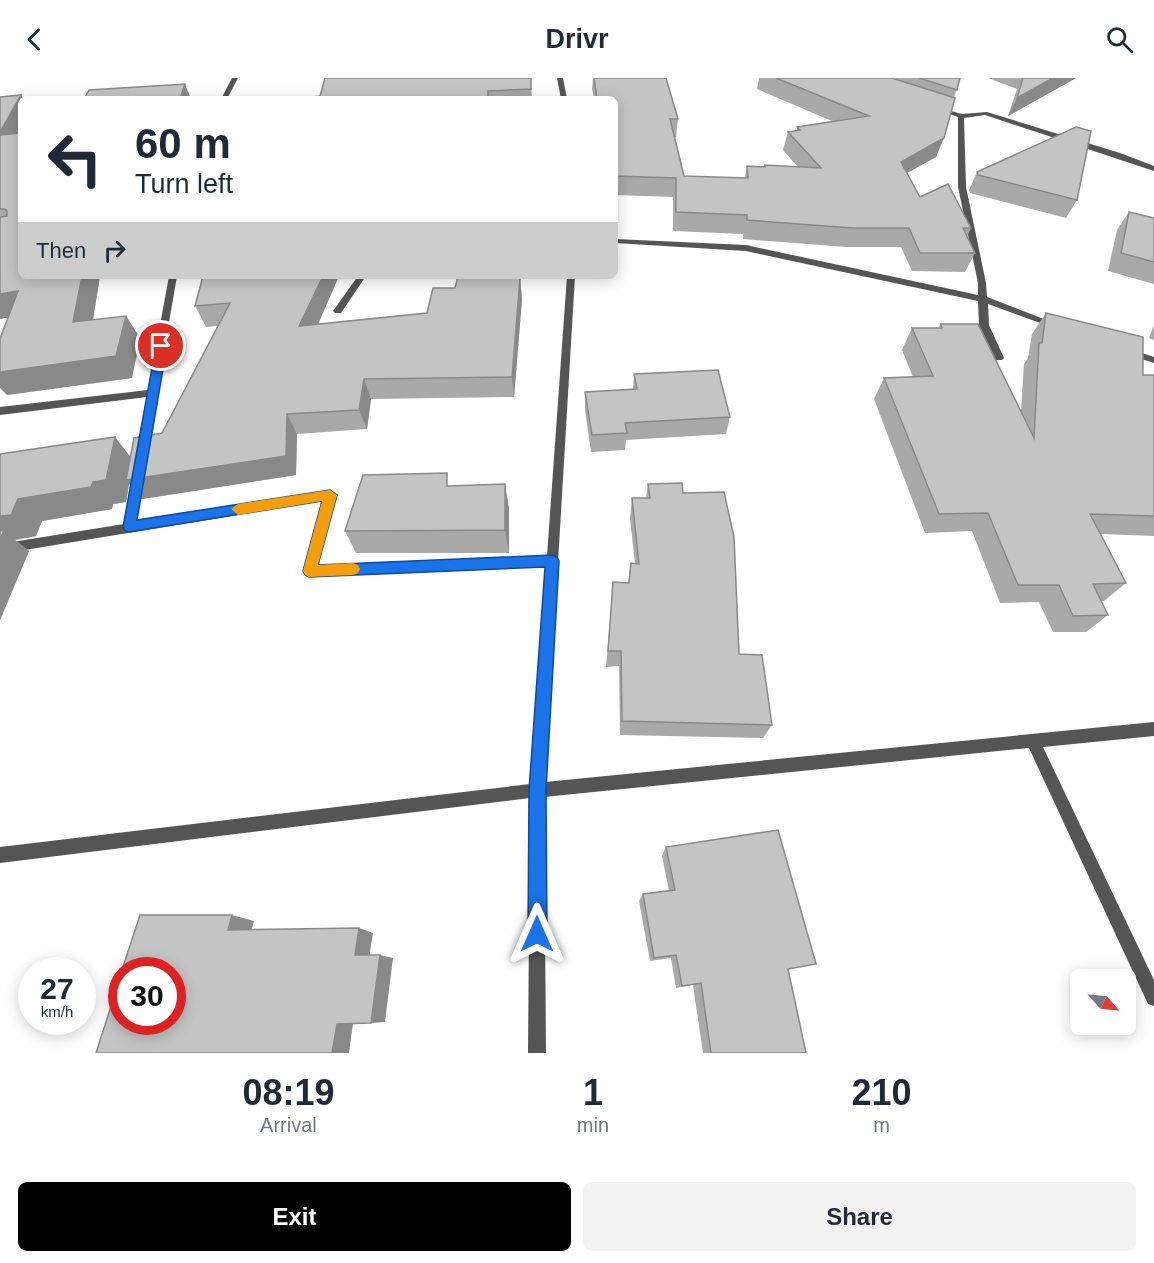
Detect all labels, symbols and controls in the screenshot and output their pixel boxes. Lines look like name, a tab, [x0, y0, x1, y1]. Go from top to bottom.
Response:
icon: back	[18, 23, 51, 56]
icon: search	[1103, 23, 1136, 56]
text: Drivr	[545, 24, 609, 54]
icon: left	[36, 120, 114, 198]
text: 60 m	[135, 120, 231, 167]
text: Turn left	[135, 169, 233, 199]
icon: right	[98, 234, 131, 267]
text: Then	[36, 238, 86, 263]
pin	[135, 320, 186, 371]
icon: arrive	[144, 329, 177, 362]
position arrow	[505, 902, 569, 966]
speed limit sign: 30	[108, 957, 186, 1035]
north arrow	[1070, 969, 1136, 1035]
map controls	[1070, 969, 1136, 1035]
text: 27	[40, 972, 74, 1005]
text: km/h	[41, 1003, 73, 1020]
text: 08:19	[242, 1072, 334, 1113]
text: 1	[583, 1072, 603, 1113]
text: 210	[851, 1072, 912, 1113]
text: Arrival	[260, 1114, 317, 1136]
text: min	[577, 1114, 609, 1136]
text: m	[873, 1114, 890, 1136]
button: Exit	[18, 1182, 571, 1251]
button: Share	[583, 1182, 1136, 1251]

